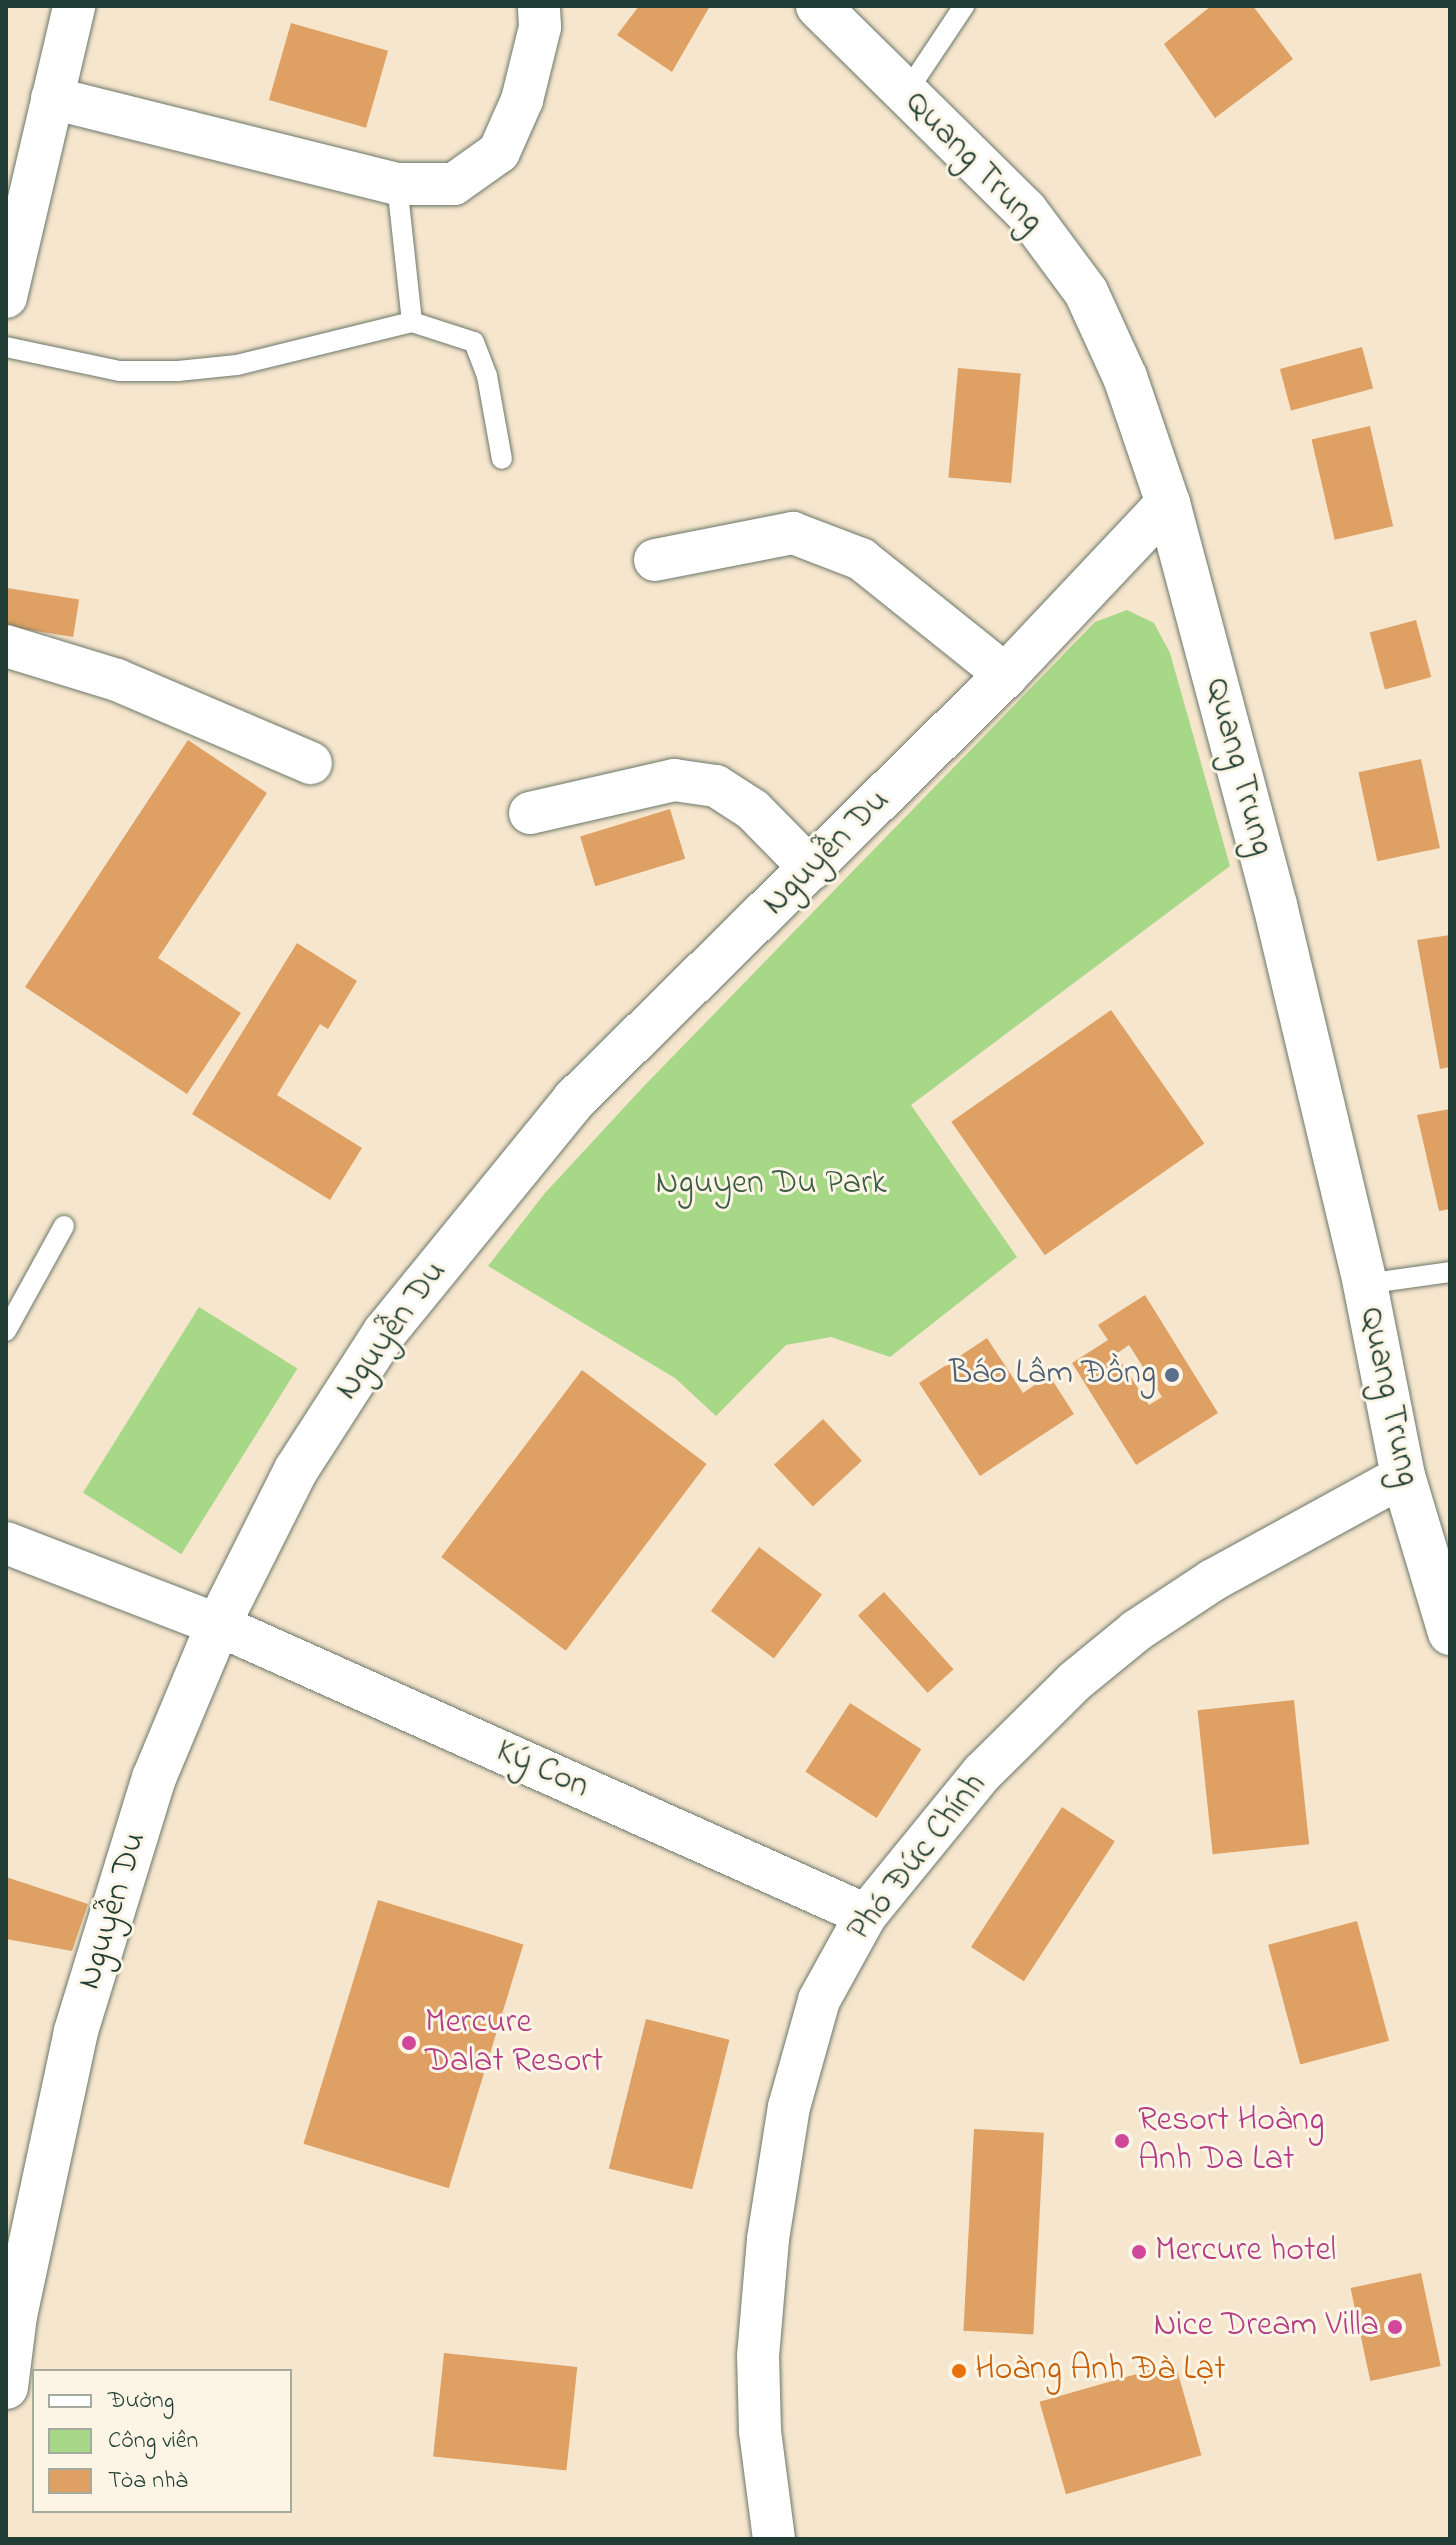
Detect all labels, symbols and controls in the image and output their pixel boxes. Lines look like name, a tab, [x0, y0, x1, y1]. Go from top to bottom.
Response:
street label: Quang Trung	[895, 84, 1051, 242]
street label: Quang Trung	[1195, 674, 1281, 860]
street label: Nguyễn Du	[755, 781, 899, 925]
park label: Nguyen Du Park	[655, 1165, 887, 1205]
street label: Nguyễn Du	[328, 1253, 456, 1409]
street label: Quang Trung	[1349, 1304, 1427, 1490]
place label: Báo Lâm Đồng	[949, 1355, 1156, 1395]
marker: Báo Lâm Đồng	[1163, 1366, 1181, 1384]
street label: Ký Con	[489, 1732, 595, 1808]
street label: Phó Đức Chính	[840, 1766, 996, 1950]
street label: Nguyễn Du	[70, 1827, 156, 1995]
place label: Mercure Dalat Resort	[425, 2003, 603, 2082]
marker: Mercure Dalat Resort	[400, 2034, 418, 2052]
place label: Resort Hoàng Anh Da Lat	[1138, 2101, 1324, 2180]
marker: Resort Hoàng Anh Da Lat	[1113, 2132, 1131, 2150]
place label: Mercure hotel	[1155, 2232, 1336, 2272]
marker: Mercure hotel	[1130, 2243, 1148, 2261]
place label: Nice Dream Villa	[1154, 2307, 1379, 2347]
marker: Nice Dream Villa	[1386, 2318, 1404, 2336]
place label: Hoàng Anh Đà Lạt	[975, 2351, 1226, 2391]
marker: Hoàng Anh Đà Lạt	[950, 2362, 968, 2380]
legend	[32, 2369, 292, 2513]
text: Đường	[108, 2384, 174, 2419]
text: Công viên	[108, 2424, 198, 2459]
text: Tòa nhà	[108, 2464, 188, 2499]

